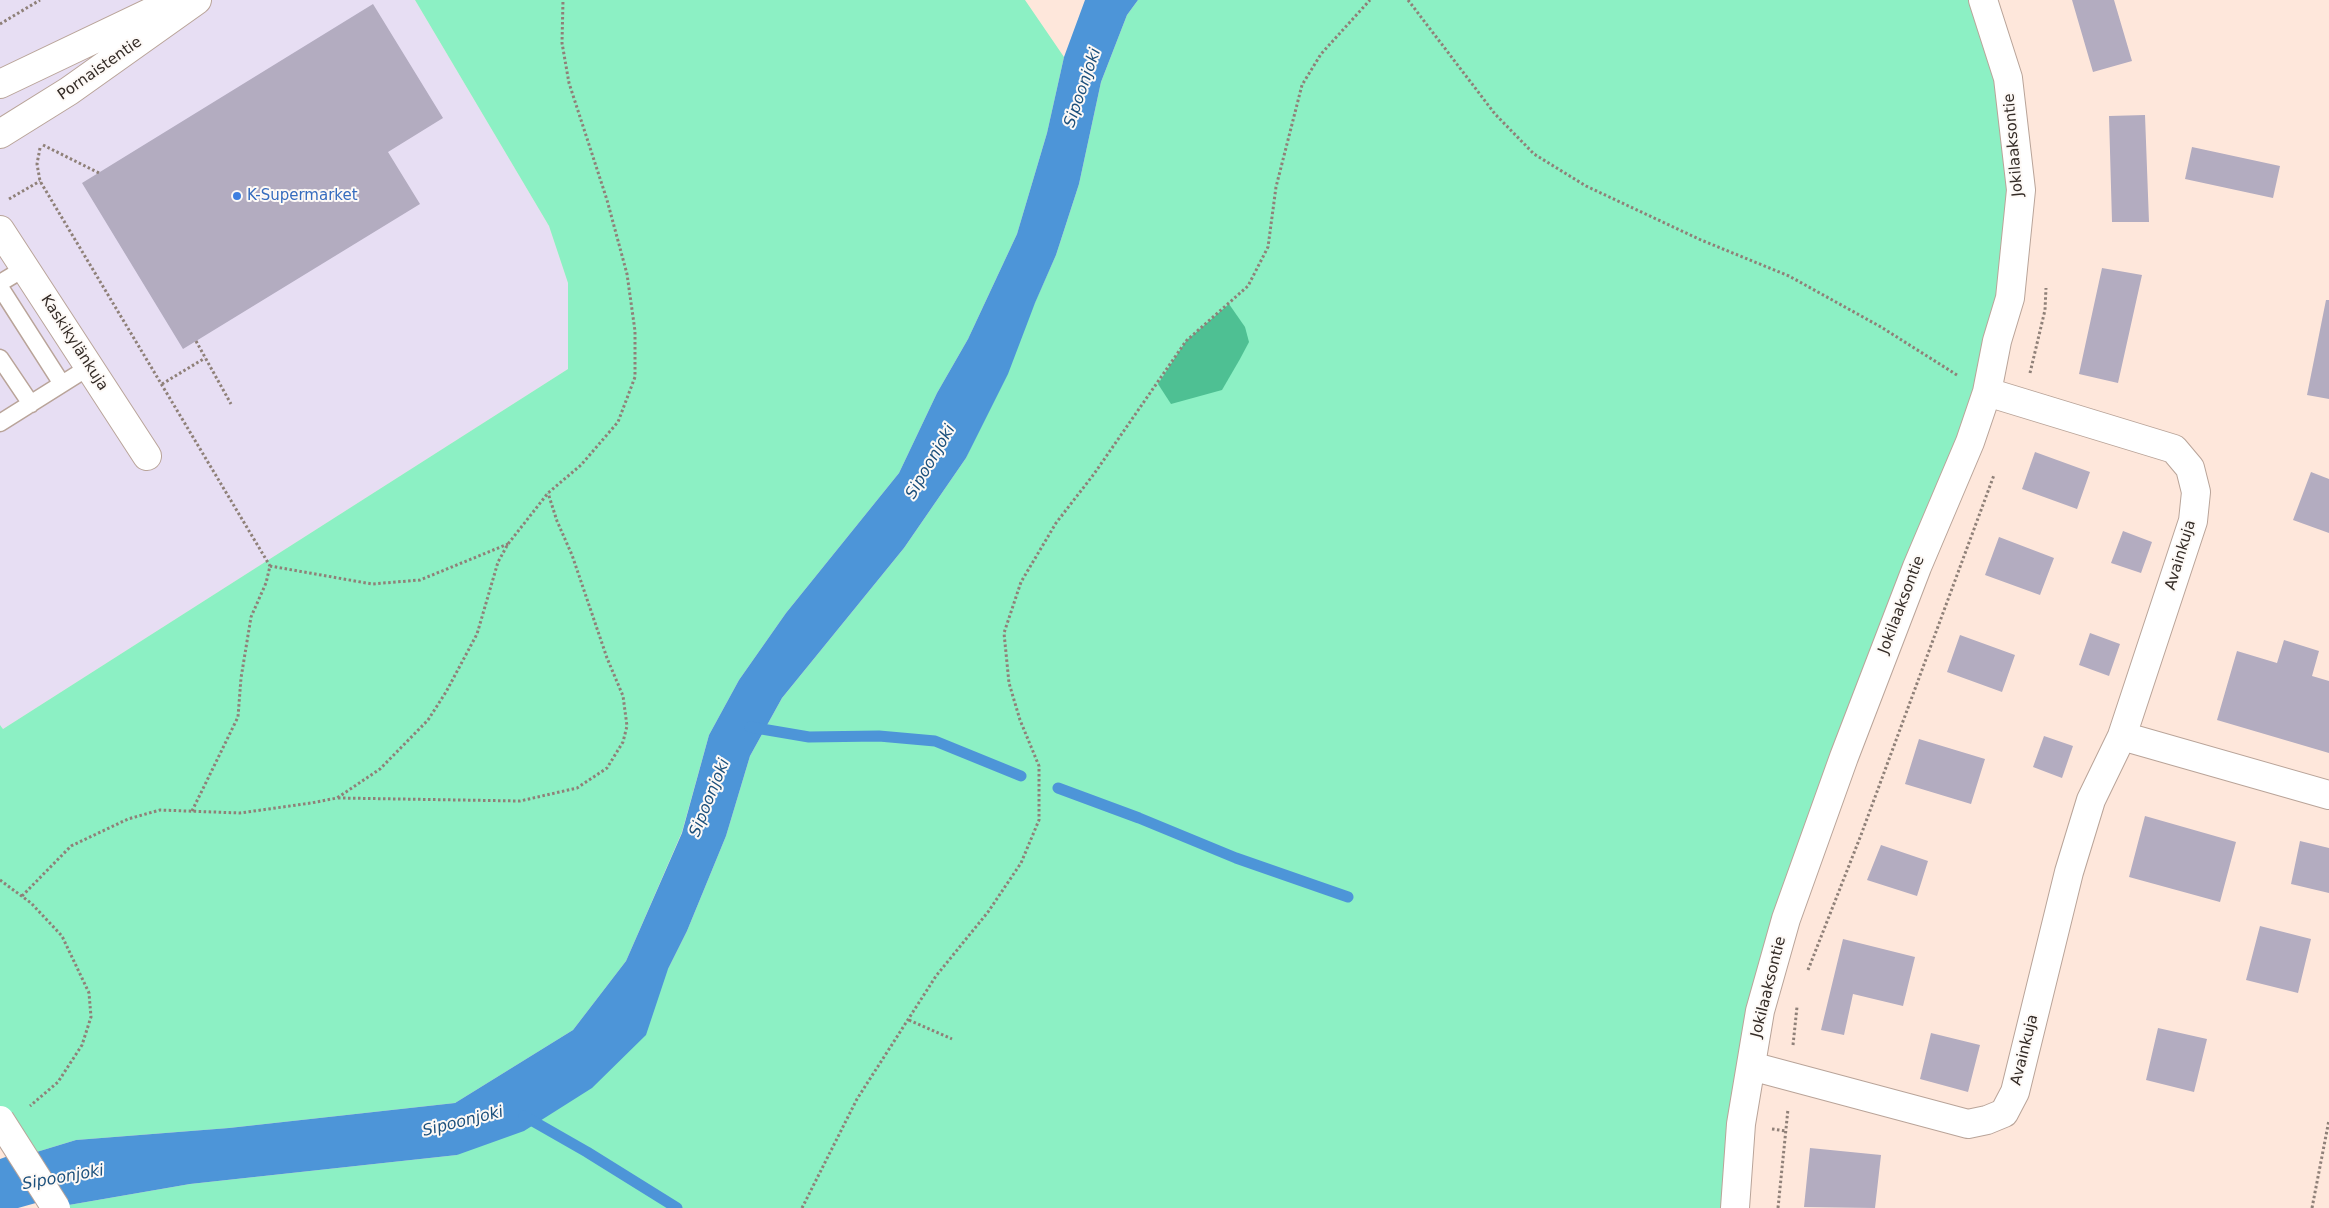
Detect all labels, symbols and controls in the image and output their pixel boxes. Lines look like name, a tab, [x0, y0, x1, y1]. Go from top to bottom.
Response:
street label: Pornaistentie	[55, 33, 145, 105]
water label: Sipoonjoki	[1061, 46, 1105, 130]
street label: Jokilaaksontie	[2001, 93, 2027, 197]
place label: K-Supermarket	[247, 187, 358, 205]
marker: K-Supermarket	[231, 190, 243, 202]
street label: Kaskikylänkuja	[36, 292, 112, 394]
water label: Sipoonjoki	[902, 422, 960, 502]
street label: Avainkuja	[2162, 518, 2200, 592]
street label: Jokilaaksontie	[1875, 553, 1929, 657]
water label: Sipoonjoki	[686, 756, 734, 840]
street label: Jokilaaksontie	[1748, 935, 1790, 1039]
street label: Avainkuja	[2008, 1013, 2042, 1087]
water label: Sipoonjoki	[421, 1103, 505, 1141]
water label: Sipoonjoki	[21, 1161, 105, 1195]

